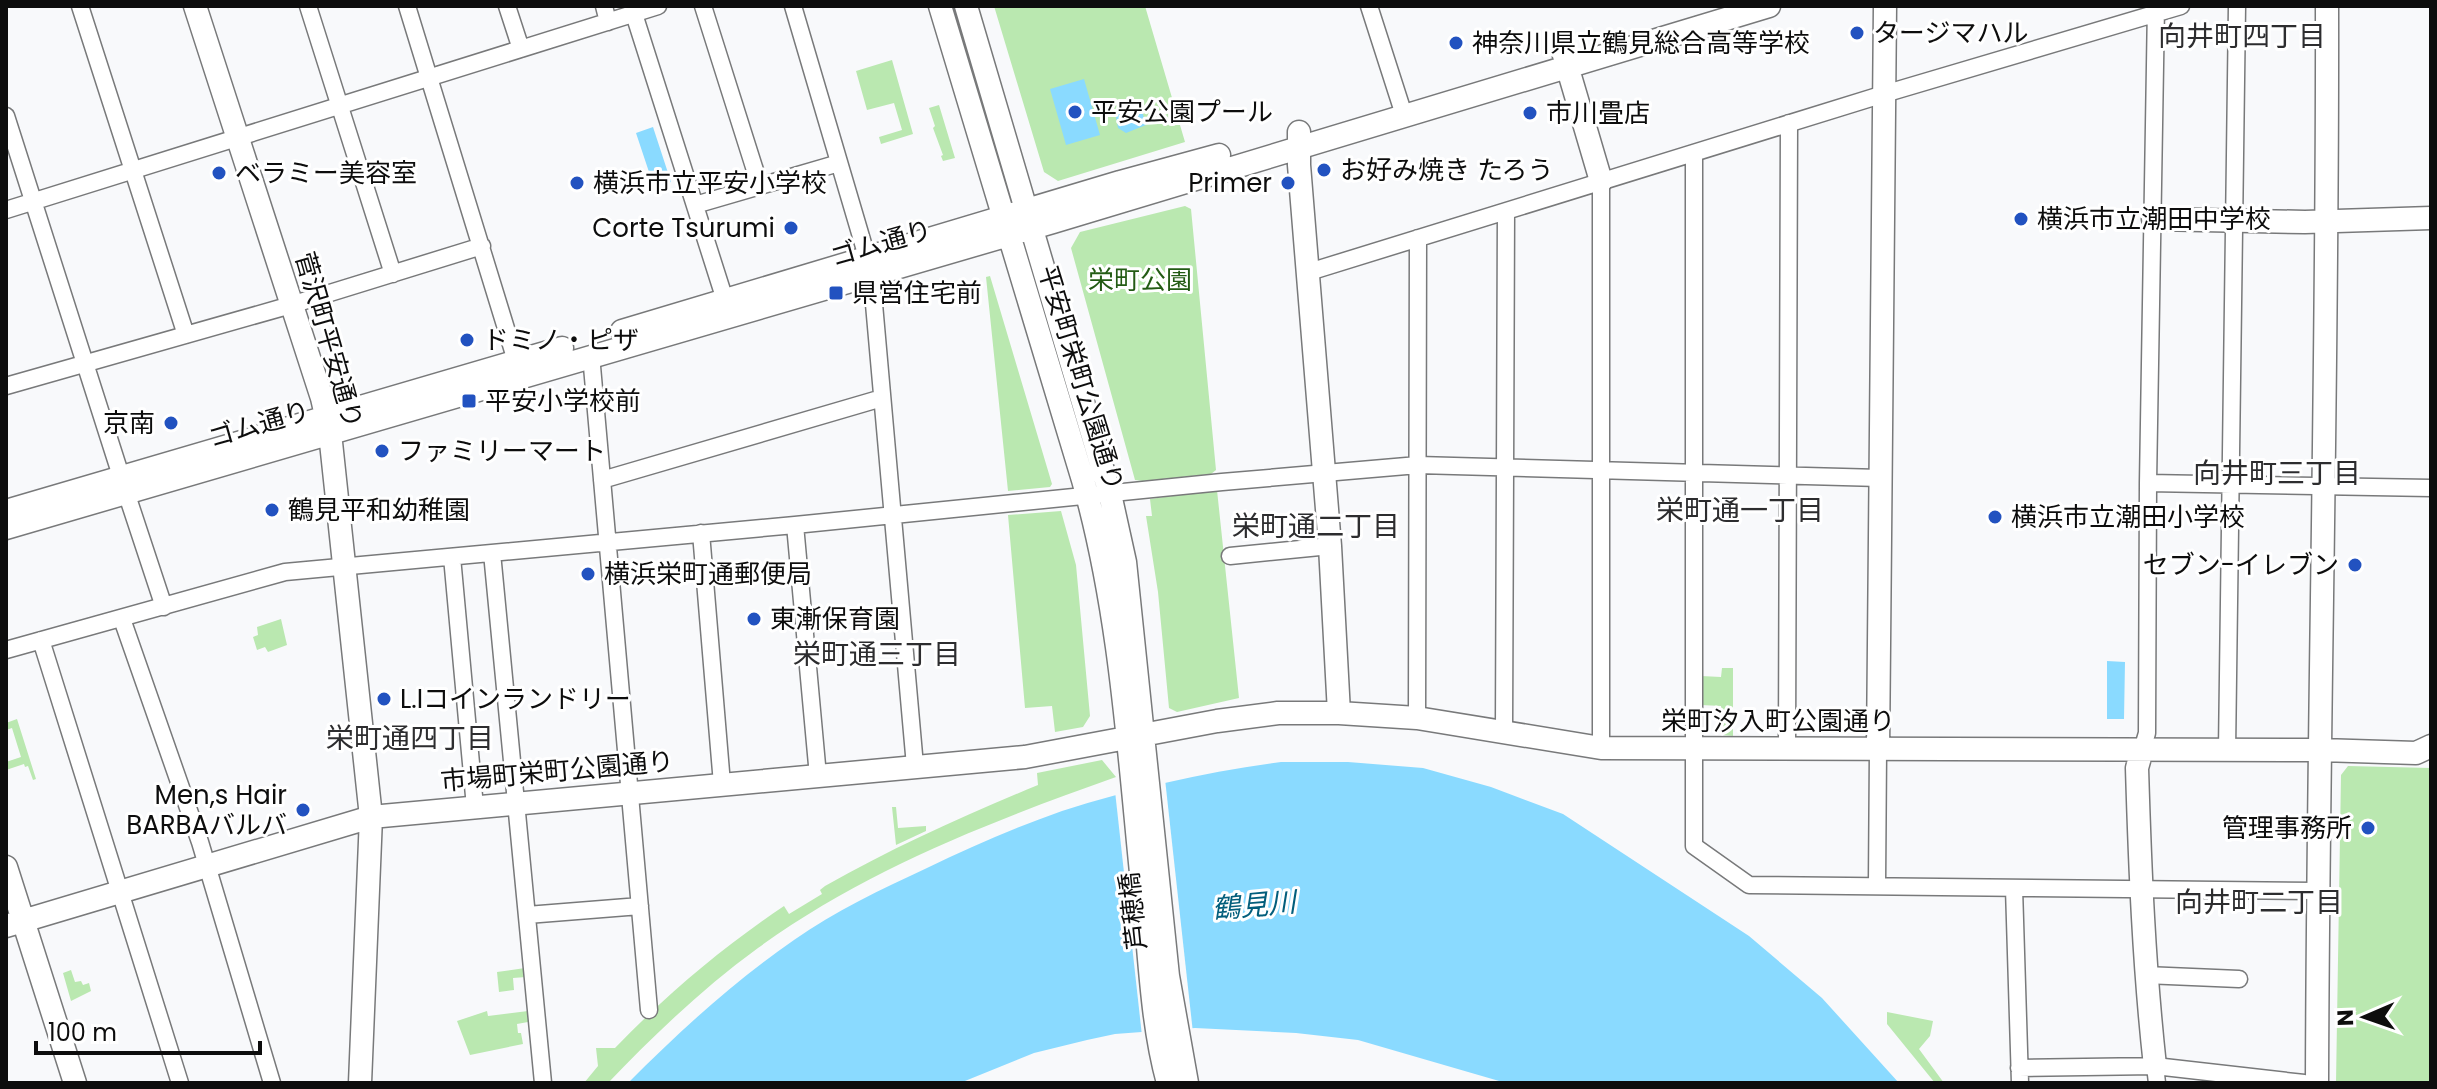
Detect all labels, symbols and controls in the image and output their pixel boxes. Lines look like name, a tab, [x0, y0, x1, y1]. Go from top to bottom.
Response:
place label: タージマハル	[1873, 15, 2028, 51]
district label: 向井町四丁目	[2158, 17, 2326, 56]
marker: タージマハル	[1848, 24, 1866, 42]
place label: 神奈川県立鶴見総合高等学校	[1472, 25, 1810, 61]
marker: 神奈川県立鶴見総合高等学校	[1447, 34, 1465, 52]
place label: 平安公園プール	[1091, 94, 1273, 130]
place label: 市川畳店	[1546, 95, 1650, 131]
marker: 平安公園プール	[1066, 103, 1084, 121]
marker: 市川畳店	[1521, 104, 1539, 122]
place label: お好み焼き たろう	[1340, 152, 1553, 188]
place label: ベラミー美容室	[235, 155, 417, 191]
marker: お好み焼き たろう	[1315, 161, 1333, 179]
marker: ベラミー美容室	[210, 164, 228, 182]
place label: 横浜市立平安小学校	[593, 165, 827, 201]
place label: Primer	[1188, 165, 1272, 201]
marker: 横浜市立平安小学校	[568, 174, 586, 192]
marker: Primer	[1279, 174, 1297, 192]
place label: 横浜市立潮田中学校	[2037, 201, 2271, 237]
place label: Corte Tsurumi	[592, 210, 775, 246]
marker: 横浜市立潮田中学校	[2012, 210, 2030, 228]
street label: ゴム通り	[826, 211, 936, 275]
marker: Corte Tsurumi	[782, 219, 800, 237]
street label: 菅沢町平安通り	[287, 248, 371, 432]
street label: 平安町栄町公園通り	[1030, 261, 1132, 495]
park label: 栄町公園	[1088, 262, 1192, 298]
place label: 県営住宅前	[852, 275, 982, 311]
marker: 県営住宅前	[827, 284, 845, 302]
place label: ドミノ・ピザ	[483, 322, 639, 358]
marker: ドミノ・ピザ	[458, 331, 476, 349]
place label: 平安小学校前	[485, 383, 641, 419]
street label: ゴム通り	[204, 392, 314, 456]
marker: 平安小学校前	[460, 392, 478, 410]
place label: 京南	[103, 405, 155, 441]
marker: 京南	[162, 414, 180, 432]
place label: ファミリーマート	[398, 433, 606, 469]
marker: ファミリーマート	[373, 442, 391, 460]
district label: 向井町三丁目	[2193, 454, 2361, 493]
district label: 栄町通一丁目	[1656, 491, 1824, 530]
place label: 鶴見平和幼稚園	[288, 492, 470, 528]
place label: 横浜市立潮田小学校	[2011, 499, 2245, 535]
marker: 鶴見平和幼稚園	[263, 501, 281, 519]
district label: 栄町通二丁目	[1232, 507, 1400, 546]
marker: 横浜市立潮田小学校	[1986, 508, 2004, 526]
place label: セブン-イレブン	[2143, 547, 2339, 583]
place label: 横浜栄町通郵便局	[604, 556, 812, 592]
marker: セブン-イレブン	[2346, 556, 2364, 574]
marker: 横浜栄町通郵便局	[579, 565, 597, 583]
place label: 東漸保育園	[770, 601, 900, 637]
marker: 東漸保育園	[745, 610, 763, 628]
district label: 栄町通三丁目	[793, 635, 961, 674]
place label: L.Iコインランドリー	[400, 681, 631, 717]
marker: L.Iコインランドリー	[375, 690, 393, 708]
street label: 栄町汐入町公園通り	[1661, 703, 1895, 739]
district label: 栄町通四丁目	[326, 719, 494, 758]
street label: 市場町栄町公園通り	[439, 743, 675, 799]
place label: Men,s Hair BARBAバルバ	[126, 777, 287, 843]
marker: Men,s Hair BARBAバルバ	[294, 801, 312, 819]
place label: 管理事務所	[2222, 810, 2352, 846]
marker: 管理事務所	[2359, 819, 2377, 837]
street label: 芦穂橋	[1111, 870, 1155, 952]
water label: 鶴見川	[1210, 882, 1301, 929]
district label: 向井町二丁目	[2175, 883, 2343, 922]
north arrow	[2325, 977, 2405, 1057]
scale bar	[36, 1005, 260, 1055]
text: N	[2330, 1009, 2361, 1026]
text: 100 m	[48, 1016, 117, 1049]

